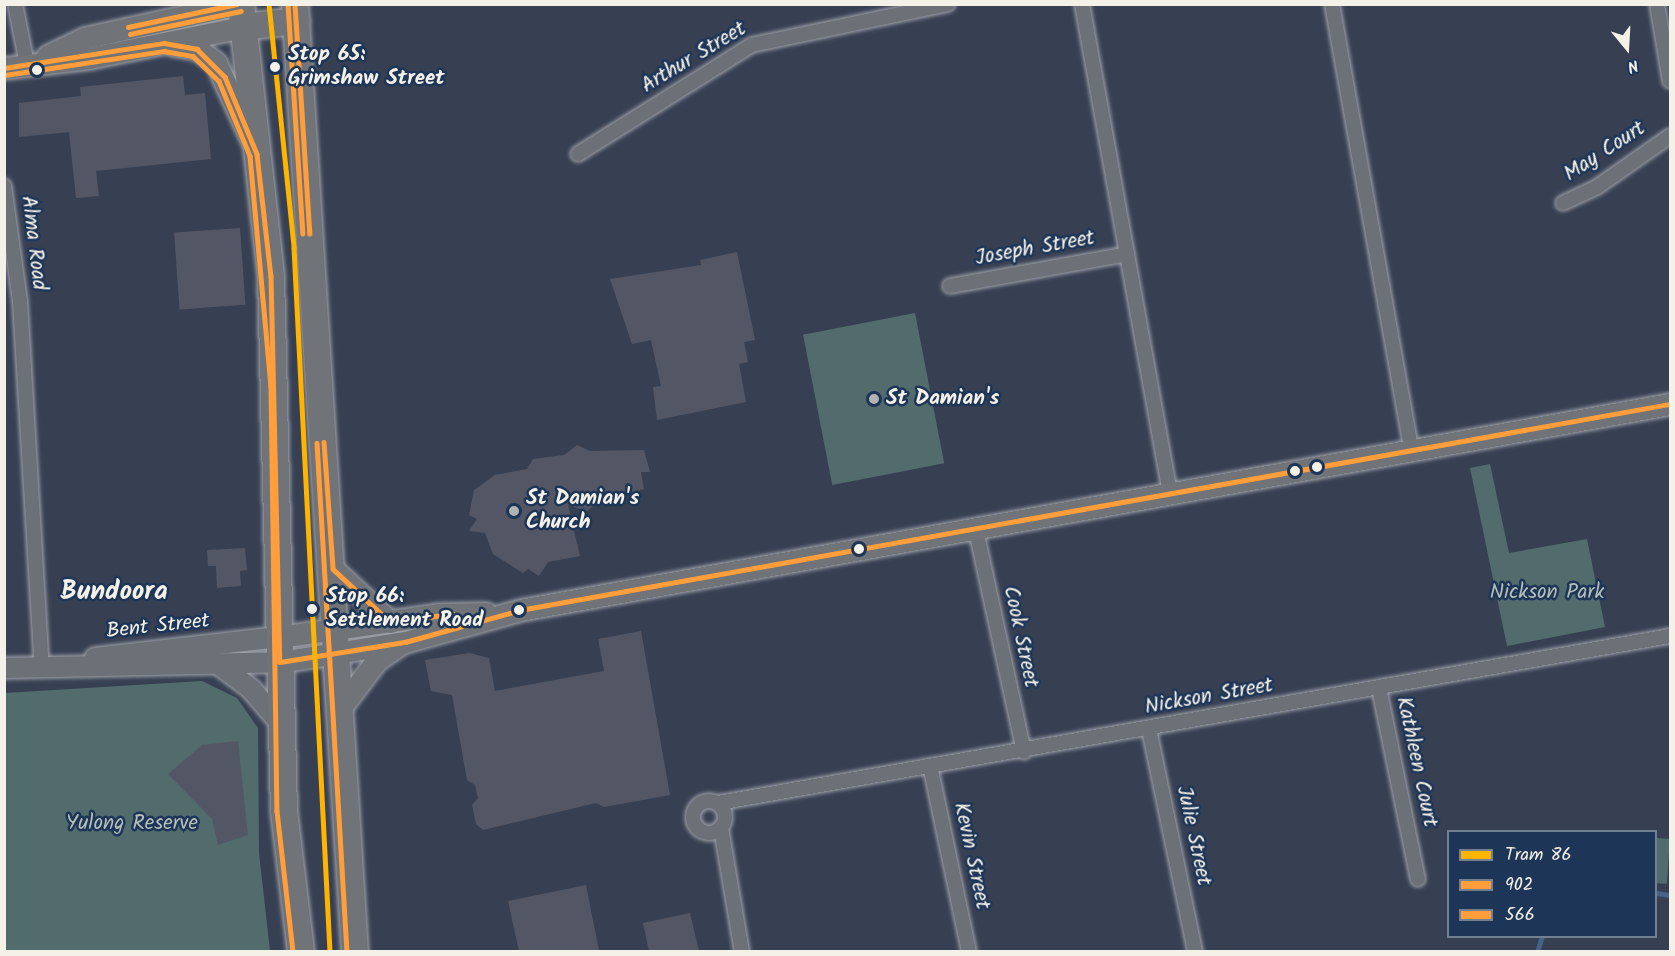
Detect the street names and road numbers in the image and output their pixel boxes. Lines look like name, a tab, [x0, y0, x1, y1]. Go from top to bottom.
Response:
street label: Arthur Street	[637, 17, 751, 99]
street label: May Court	[1560, 116, 1650, 188]
street label: Alma Road	[15, 194, 51, 292]
street label: Joseph Street	[973, 226, 1097, 272]
street label: Cook Street	[997, 584, 1043, 690]
street label: Bent Street	[105, 609, 211, 645]
street label: Nickson Street	[1143, 673, 1275, 721]
street label: Kathleen Court	[1390, 695, 1442, 829]
street label: Julie Street	[1170, 784, 1216, 888]
street label: Kevin Street	[947, 800, 995, 912]

